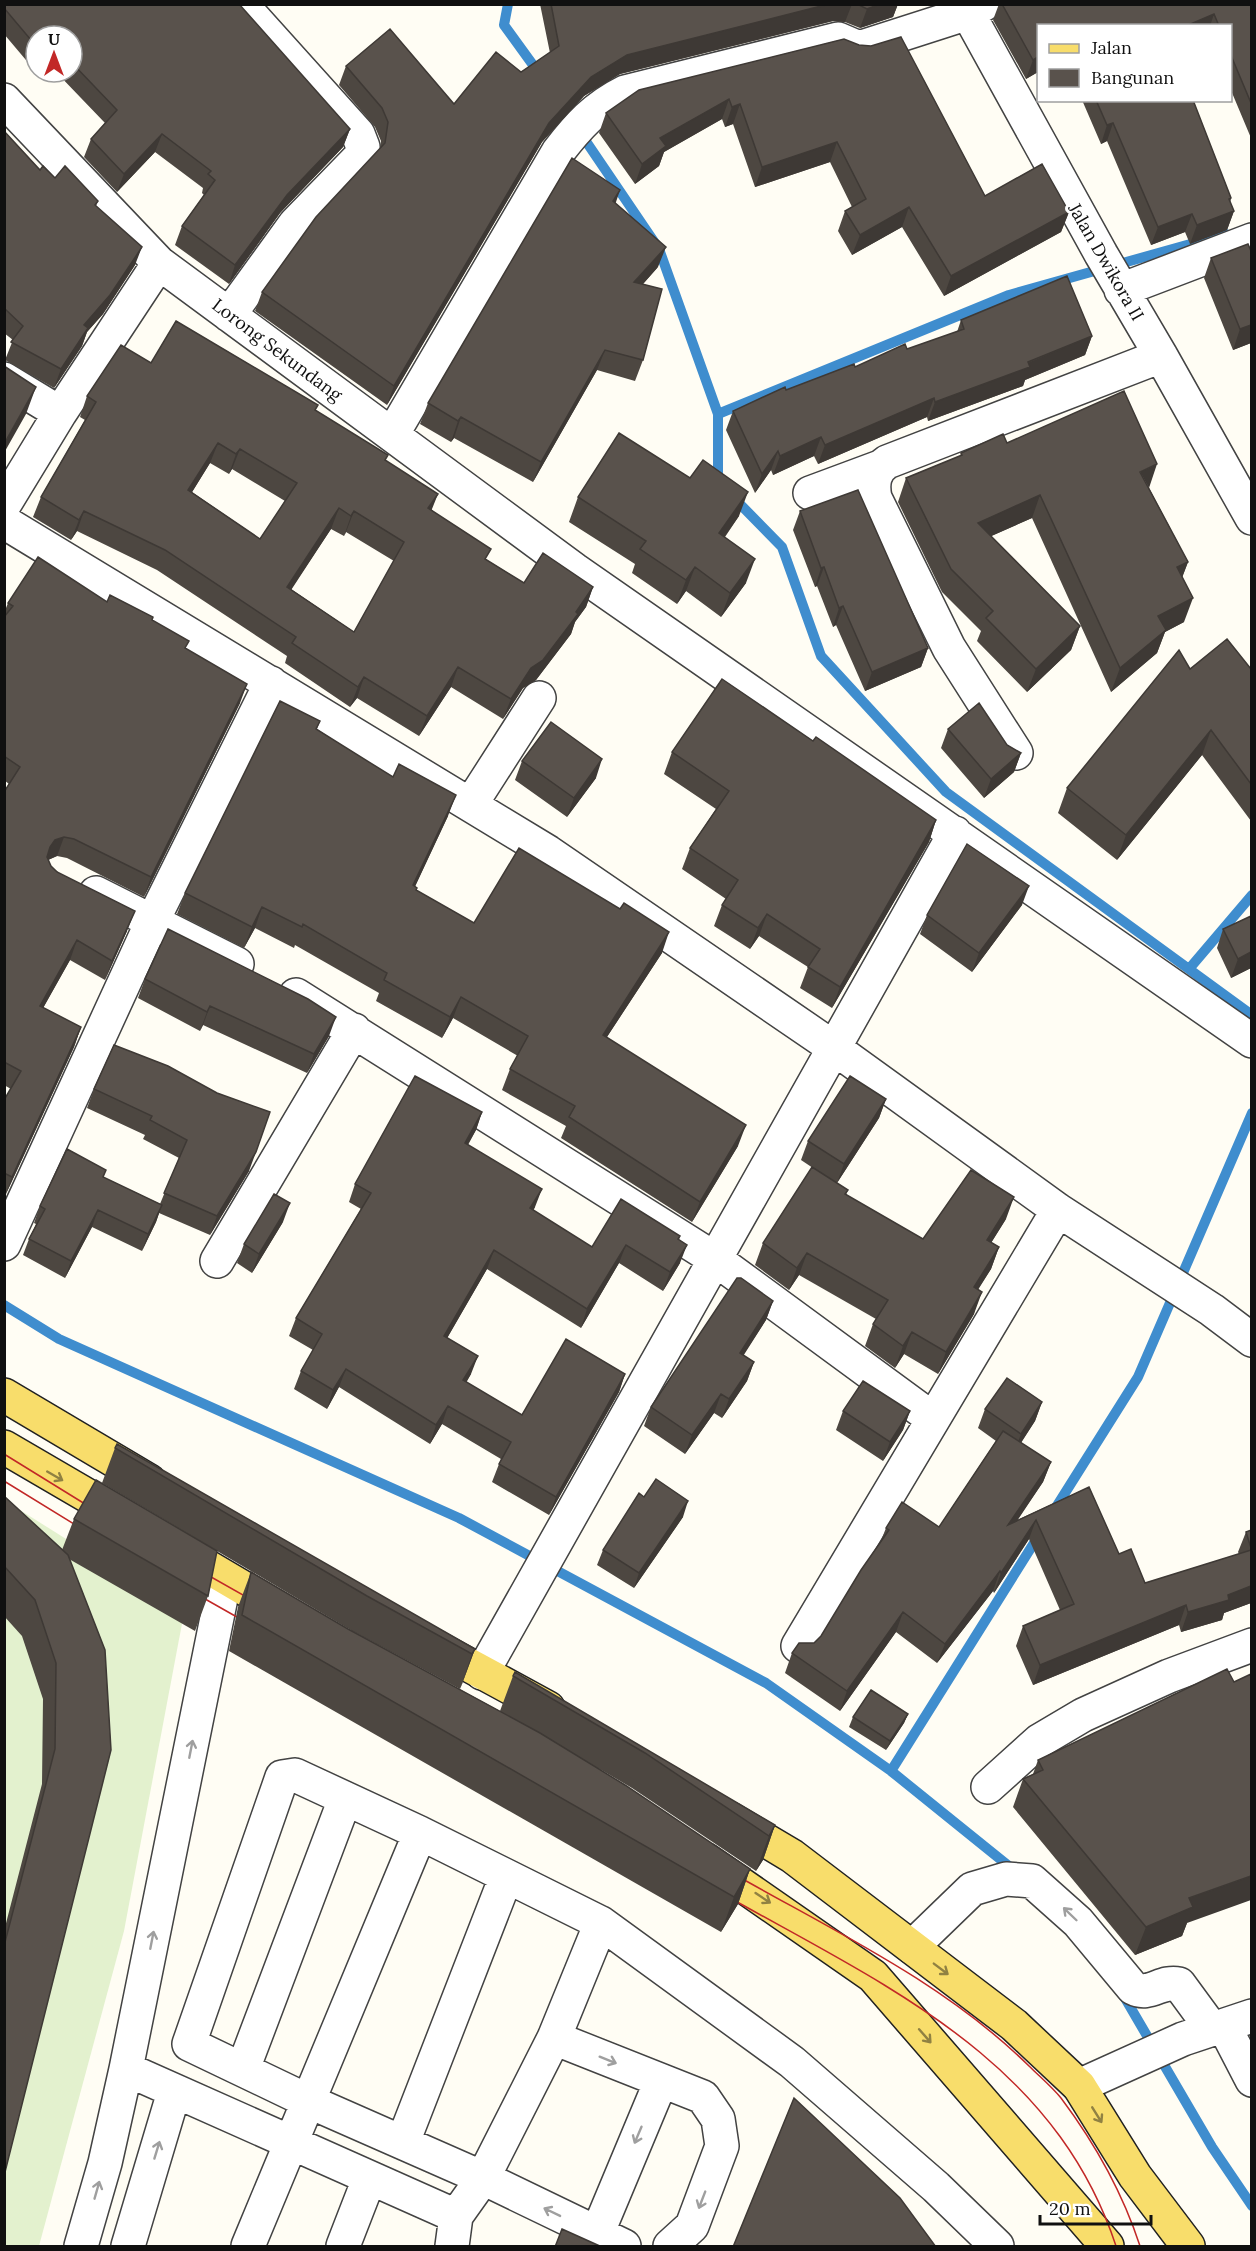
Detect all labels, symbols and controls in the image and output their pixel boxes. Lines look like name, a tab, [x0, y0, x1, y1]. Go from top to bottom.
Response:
north arrow	[24, 24, 84, 84]
legend	[1037, 24, 1232, 102]
text: U	[48, 29, 60, 49]
text: Jalan	[1090, 36, 1132, 59]
text: Bangunan	[1091, 66, 1174, 89]
street label: Jalan Dwikora II	[1063, 198, 1149, 325]
street label: Lorong Sekundang	[208, 293, 348, 407]
one-way arrow	[46, 1470, 63, 1482]
one-way arrow	[186, 1739, 197, 1759]
one-way arrow	[755, 1892, 771, 1904]
one-way arrow	[1063, 1907, 1078, 1922]
one-way arrow	[147, 1931, 158, 1950]
one-way arrow	[932, 1962, 948, 1975]
one-way arrow	[918, 2028, 932, 2043]
one-way arrow	[599, 2055, 617, 2066]
one-way arrow	[1092, 2106, 1104, 2123]
one-way arrow	[632, 2125, 643, 2143]
one-way arrow	[152, 2141, 163, 2160]
one-way arrow	[92, 2181, 103, 2200]
scale bar	[1040, 2188, 1151, 2226]
one-way arrow	[695, 2190, 706, 2209]
text: 20 m	[1049, 2197, 1091, 2220]
one-way arrow	[544, 2206, 562, 2218]

